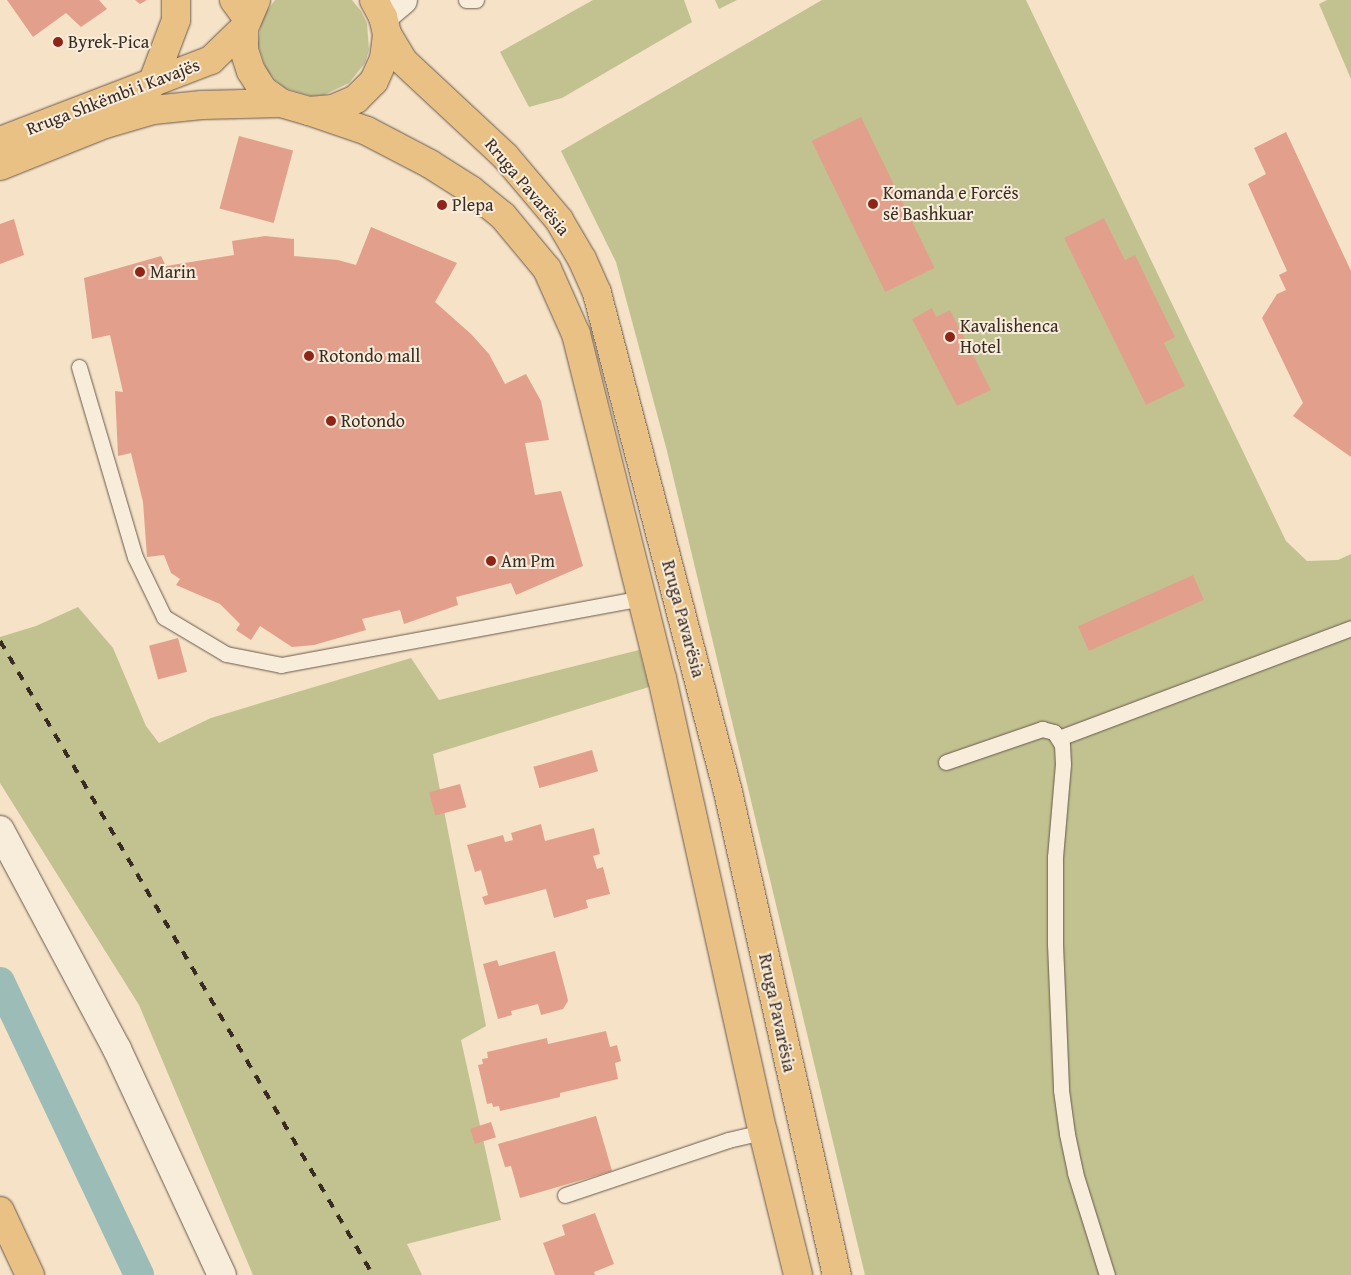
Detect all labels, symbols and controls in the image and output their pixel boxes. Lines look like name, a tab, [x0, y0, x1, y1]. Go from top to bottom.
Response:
place label: Byrek-Pica	[68, 31, 149, 53]
marker: Byrek-Pica	[52, 36, 64, 48]
street label: Rruga Shkëmbi i Kavajës	[23, 54, 203, 140]
street label: Rruga Pavarësia	[480, 134, 574, 240]
place label: Komanda e Forcës së Bashkuar	[883, 183, 1019, 225]
place label: Plepa	[452, 194, 493, 216]
marker: Komanda e Forcës së Bashkuar	[867, 198, 879, 210]
marker: Plepa	[436, 199, 448, 211]
place label: Marin	[150, 261, 196, 283]
marker: Marin	[134, 266, 146, 278]
place label: Kavalishenca Hotel	[960, 316, 1058, 358]
marker: Kavalishenca Hotel	[944, 331, 956, 343]
place label: Rotondo mall	[319, 345, 420, 367]
marker: Rotondo mall	[303, 350, 315, 362]
place label: Rotondo	[341, 410, 405, 432]
marker: Rotondo	[325, 415, 337, 427]
place label: Am Pm	[501, 550, 555, 572]
marker: Am Pm	[485, 555, 497, 567]
street label: Rruga Pavarësia	[657, 558, 709, 680]
street label: Rruga Pavarësia	[754, 952, 800, 1074]

